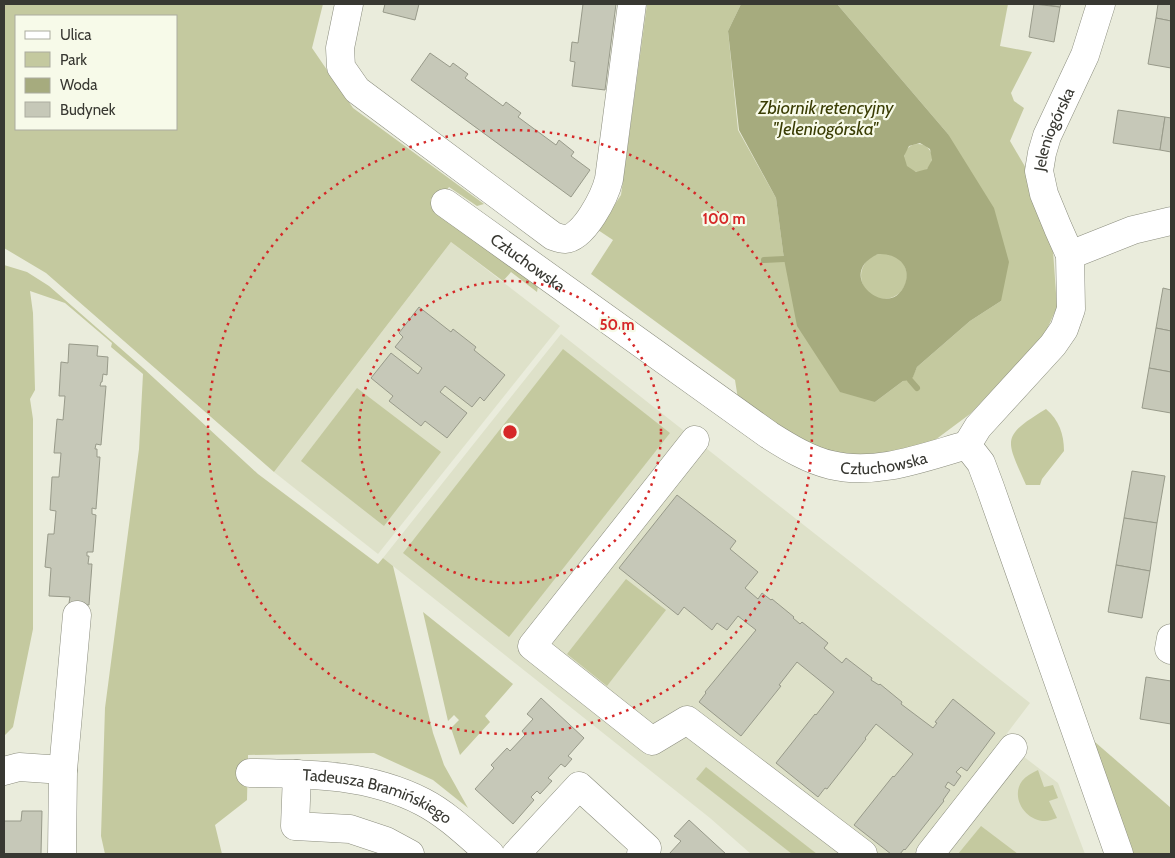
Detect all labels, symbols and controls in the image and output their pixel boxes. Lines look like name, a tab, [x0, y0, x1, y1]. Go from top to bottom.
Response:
legend	[15, 15, 178, 130]
text: Ulica	[60, 26, 92, 44]
text: Park	[60, 51, 87, 69]
text: Woda	[60, 76, 98, 94]
street label: Jeleniogórska	[1030, 84, 1078, 174]
water label: Zbiornik retencyjny "Jeleniogórska"	[757, 97, 894, 140]
text: Budynek	[60, 101, 116, 119]
text: 100 m	[702, 210, 746, 228]
street label: Człuchowska	[487, 230, 569, 296]
text: 50 m	[599, 316, 635, 334]
centre of rings	[501, 423, 519, 441]
street label: Człuchowska	[839, 448, 930, 478]
street label: Tadeusza Bramińskiego	[302, 765, 456, 828]

